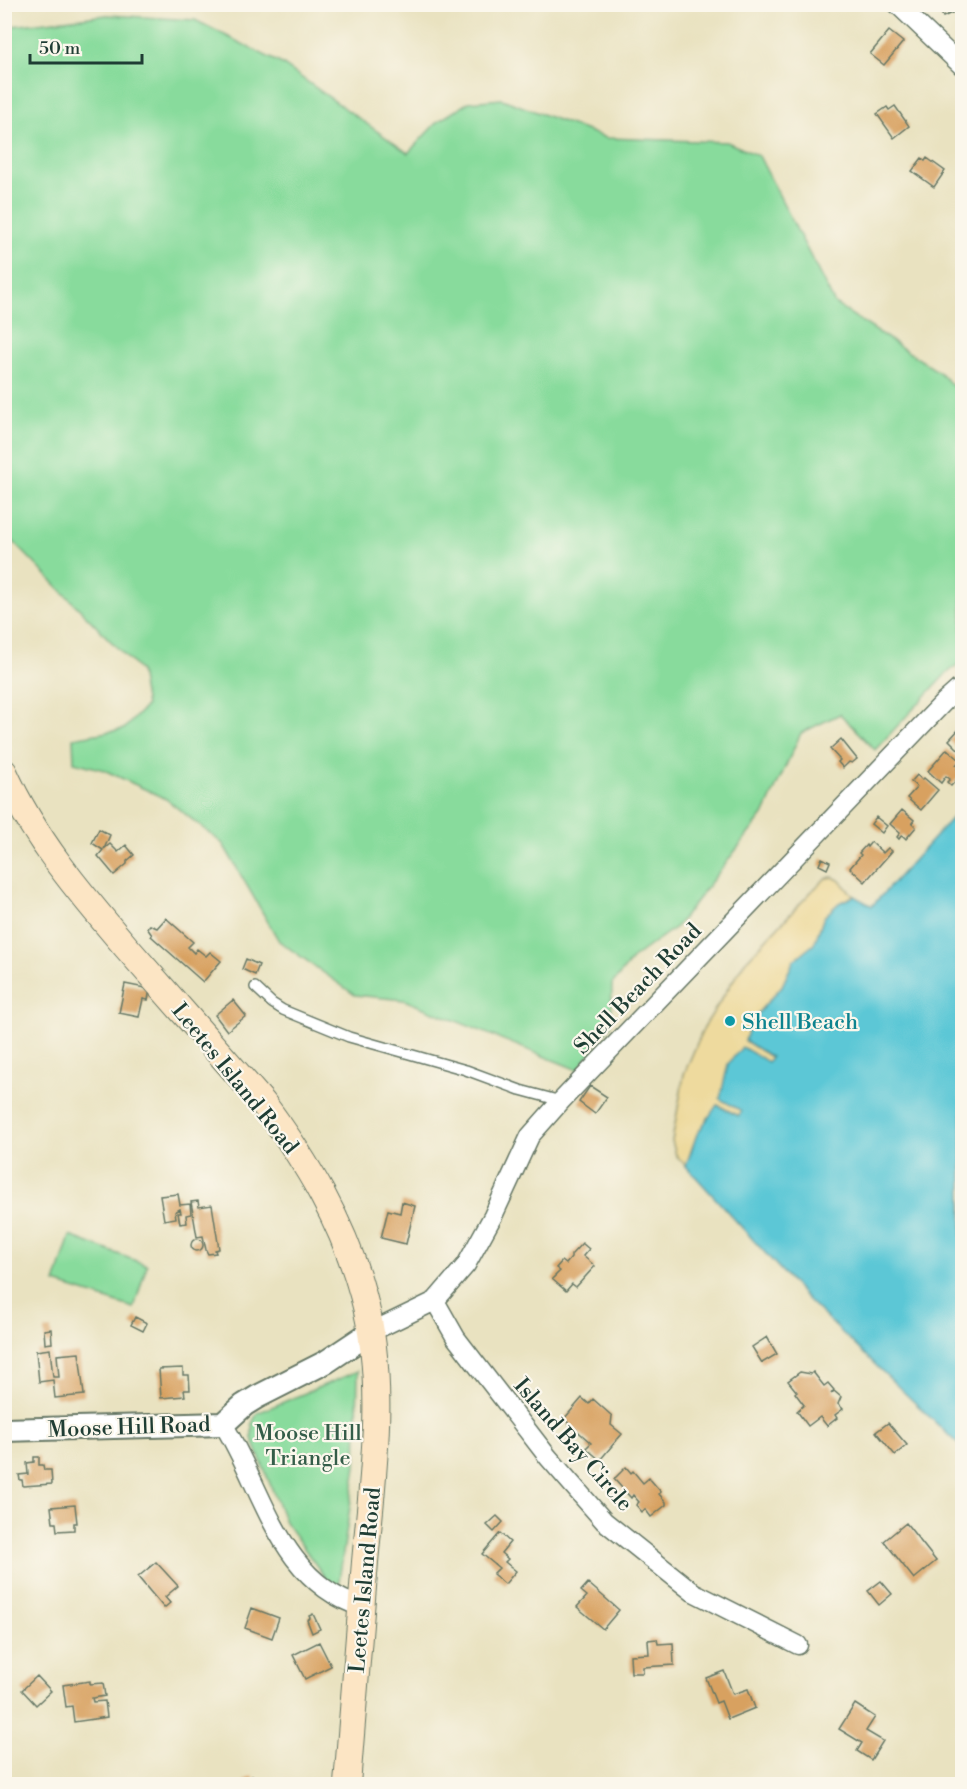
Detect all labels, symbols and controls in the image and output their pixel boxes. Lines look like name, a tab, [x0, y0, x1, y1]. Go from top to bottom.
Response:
scale bar	[30, 27, 142, 65]
text: 50 m	[39, 37, 81, 60]
street label: Shell Beach Road	[569, 918, 708, 1060]
street label: Leetes Island Road	[166, 998, 304, 1160]
place label: Shell Beach	[742, 1009, 858, 1036]
marker: Shell Beach	[723, 1014, 737, 1028]
street label: Island Bay Circle	[508, 1373, 638, 1517]
street label: Moose Hill Road	[47, 1411, 211, 1444]
park label: Moose Hill Triangle	[254, 1420, 362, 1472]
street label: Leetes Island Road	[344, 1486, 387, 1674]

